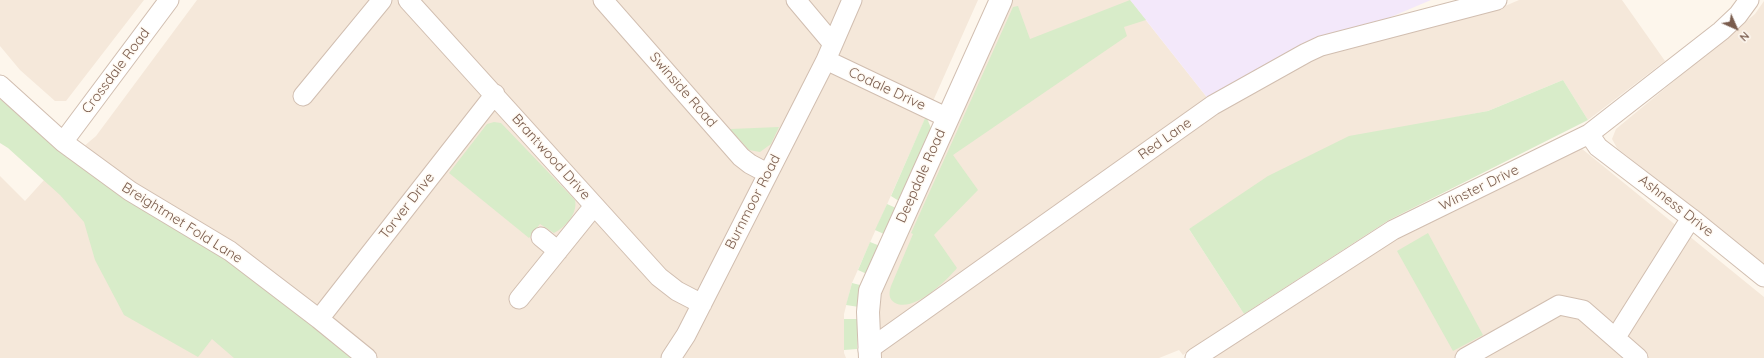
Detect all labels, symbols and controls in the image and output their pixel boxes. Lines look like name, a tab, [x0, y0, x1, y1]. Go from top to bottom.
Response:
north arrow	[1716, 8, 1756, 48]
street label: Crossdale Road	[79, 25, 153, 117]
text: N	[1737, 29, 1752, 44]
street label: Swinside Road	[646, 49, 720, 131]
street label: Codale Drive	[846, 64, 928, 114]
street label: Brantwood Drive	[508, 111, 594, 203]
street label: Red Lane	[1135, 114, 1195, 164]
street label: Deepdale Road	[893, 126, 949, 226]
street label: Burnmoor Road	[722, 152, 784, 252]
street label: Winster Drive	[1436, 161, 1522, 215]
street label: Torver Drive	[376, 170, 438, 242]
street label: Ashness Drive	[1635, 172, 1717, 240]
street label: Breightmet Fold Lane	[118, 179, 246, 267]

